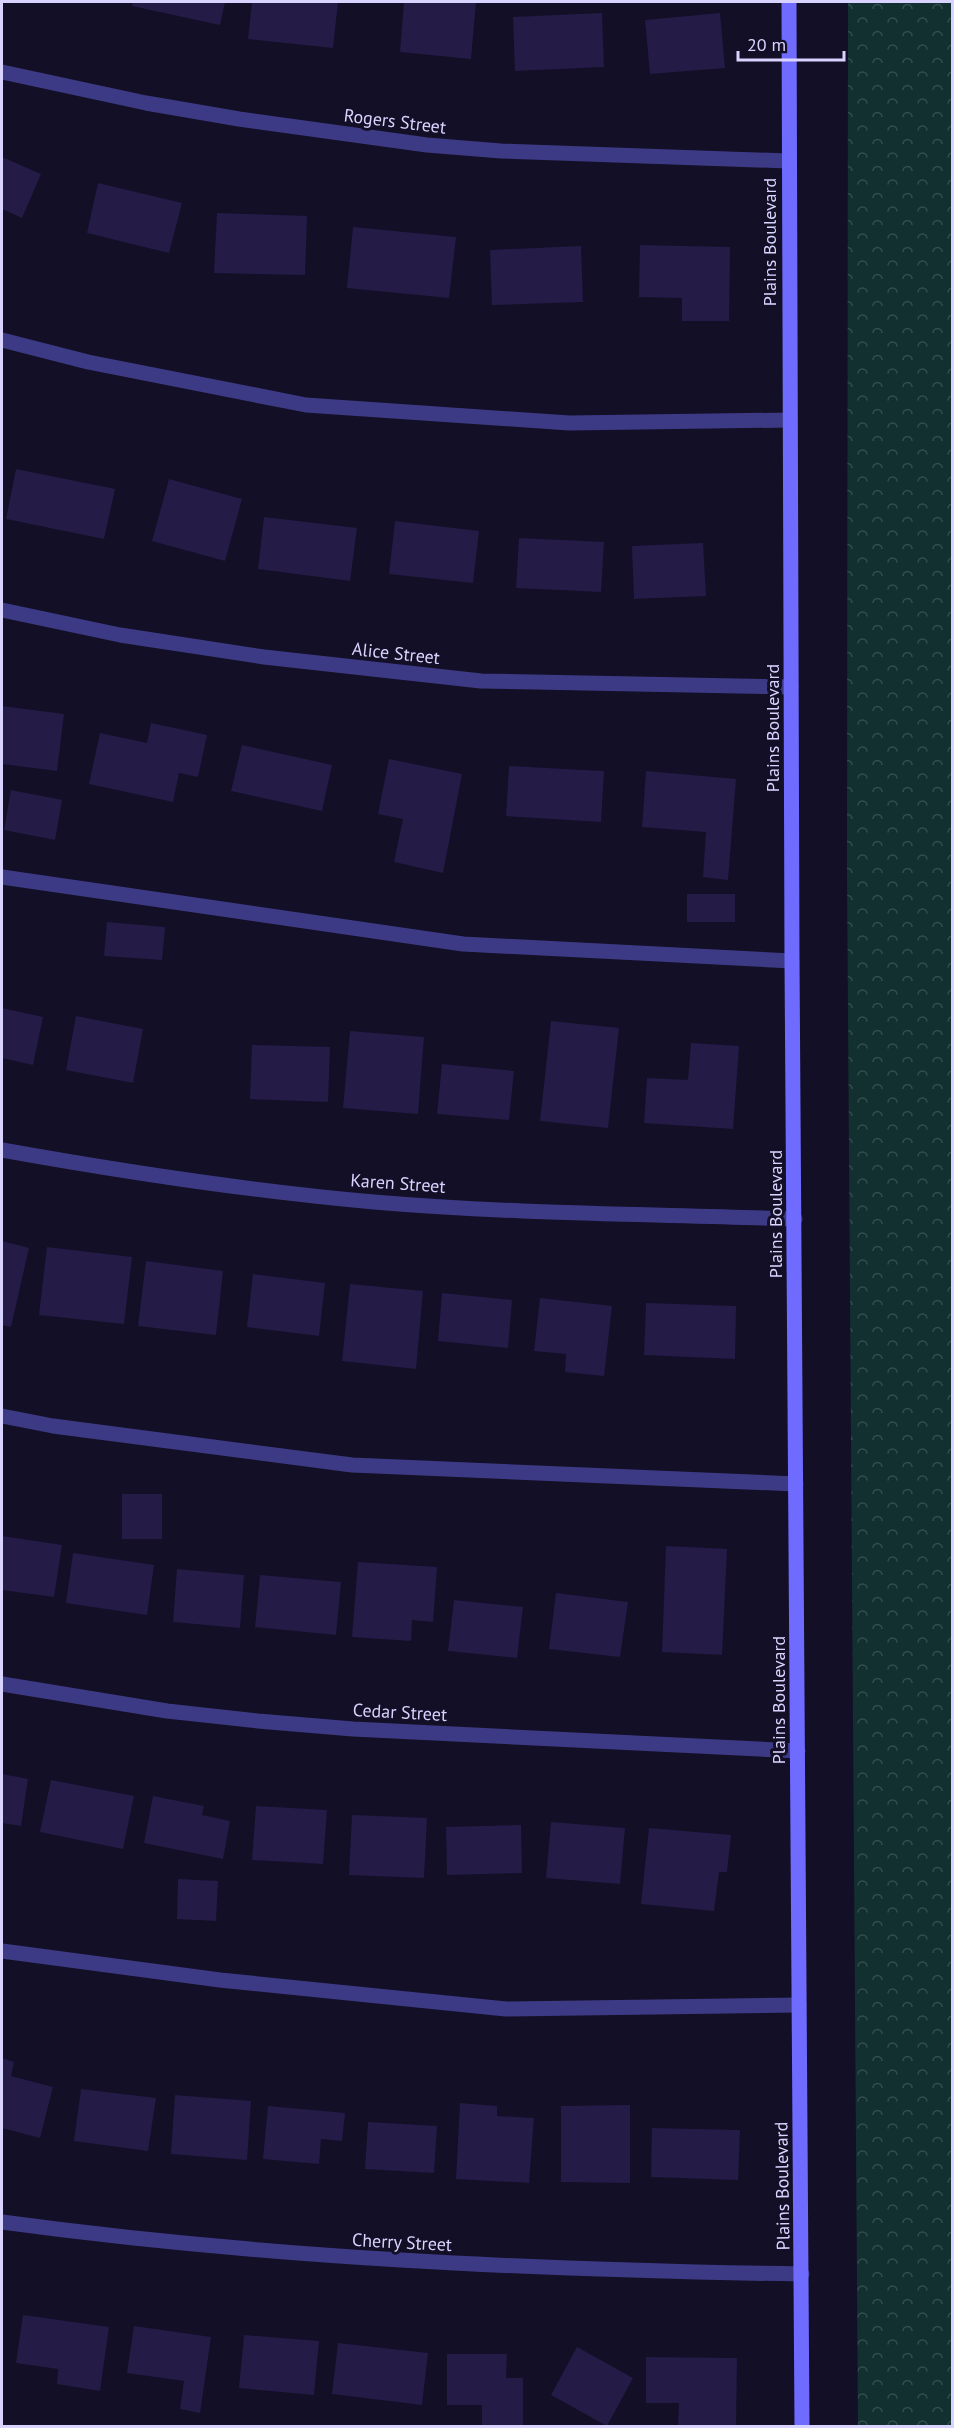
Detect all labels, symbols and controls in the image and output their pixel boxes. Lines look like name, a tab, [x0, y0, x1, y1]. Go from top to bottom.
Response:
scale bar	[738, 24, 844, 62]
text: 20 m	[747, 33, 786, 56]
street label: Rogers Street	[343, 103, 447, 139]
street label: Plains Boulevard	[758, 178, 781, 306]
street label: Alice Street	[351, 637, 441, 669]
street label: Plains Boulevard	[761, 664, 784, 792]
street label: Plains Boulevard	[764, 1150, 787, 1278]
street label: Karen Street	[350, 1168, 446, 1198]
street label: Plains Boulevard	[767, 1636, 790, 1764]
street label: Cedar Street	[352, 1698, 448, 1726]
street label: Plains Boulevard	[769, 2122, 795, 2250]
street label: Cherry Street	[351, 2228, 453, 2256]

